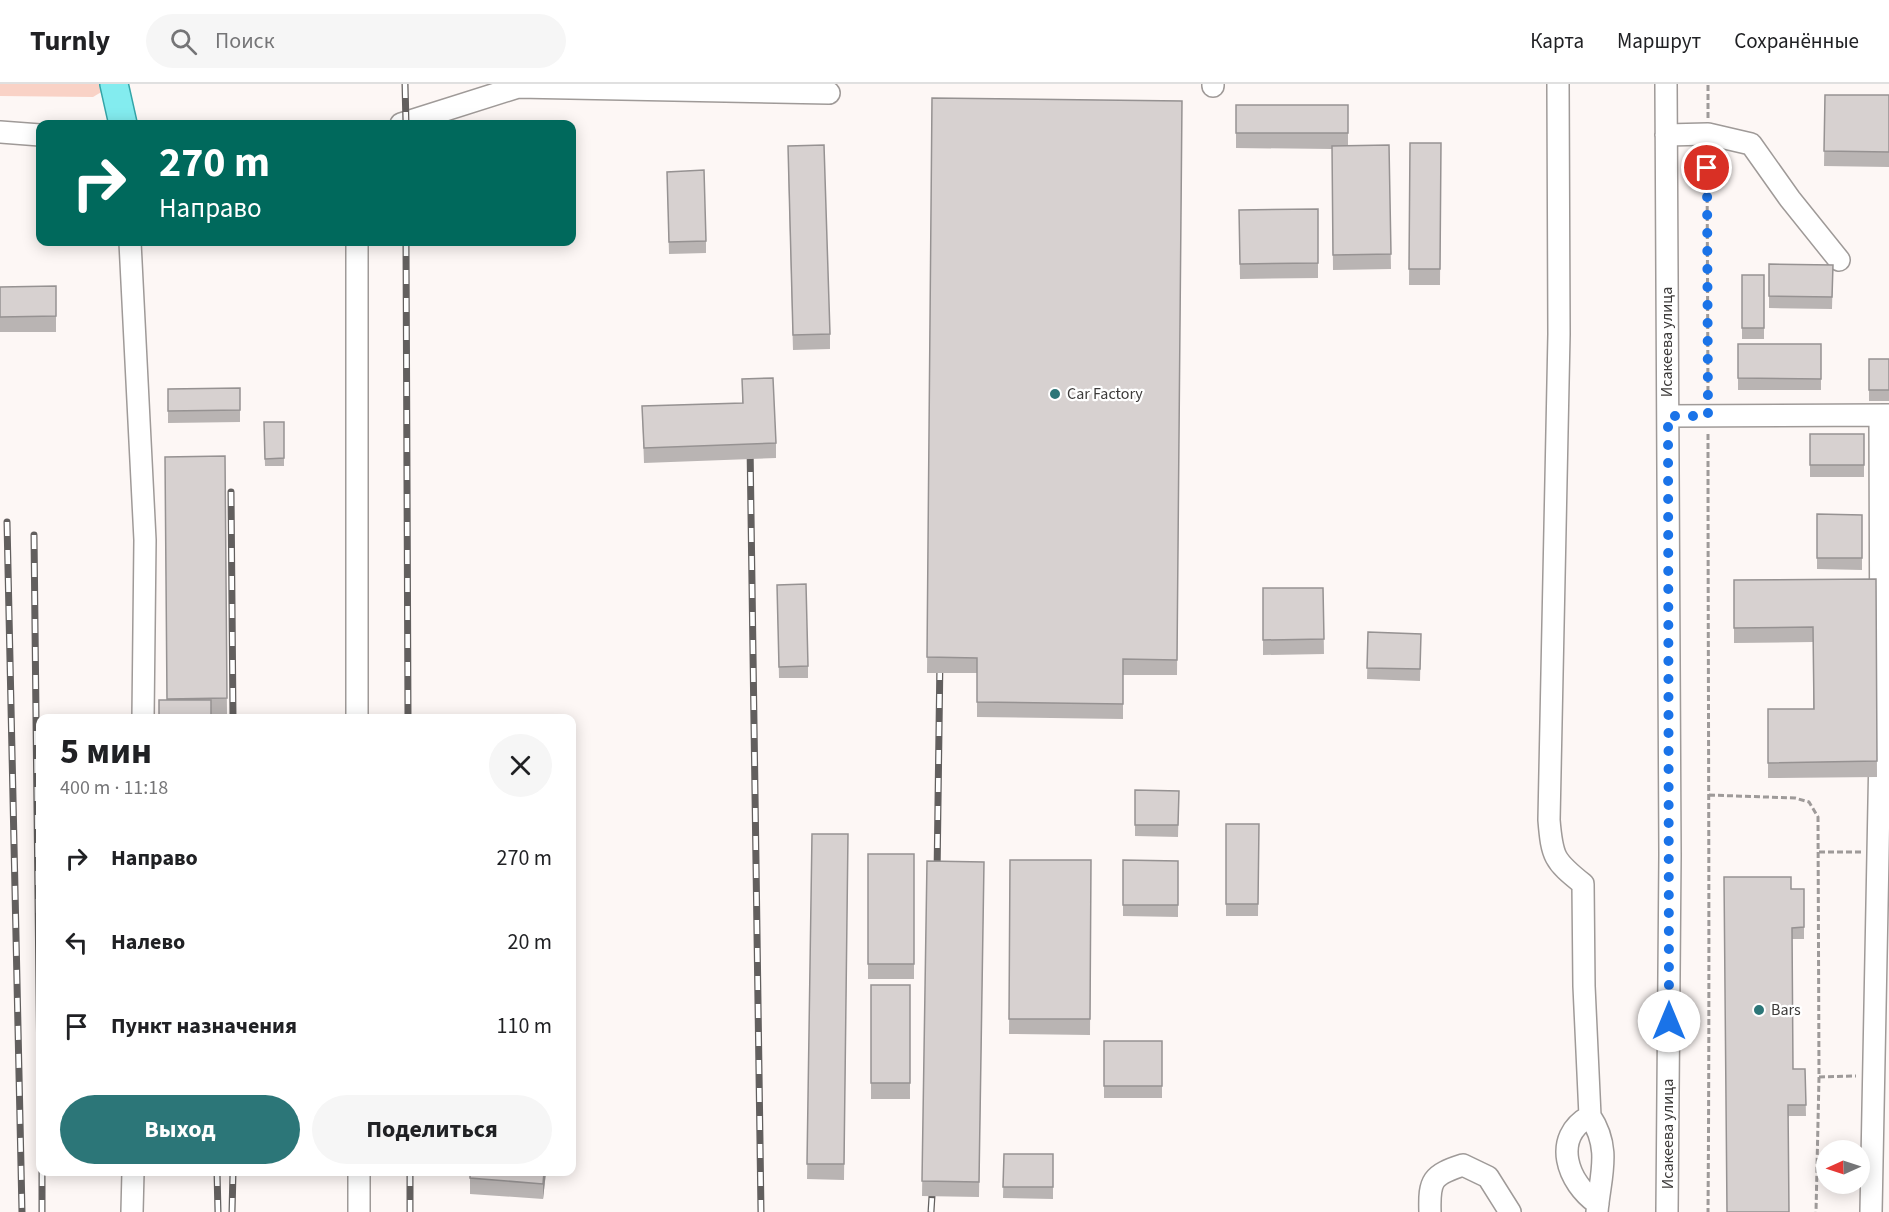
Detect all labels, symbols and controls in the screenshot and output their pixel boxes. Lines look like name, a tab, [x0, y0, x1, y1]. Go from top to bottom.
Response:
search box	[146, 14, 566, 68]
text: Turnly	[30, 21, 110, 61]
icon: search	[167, 25, 200, 58]
text: Поиск	[215, 25, 275, 57]
text: Карта	[1530, 26, 1584, 56]
text: Маршрут	[1617, 26, 1701, 56]
text: Сохранённые	[1734, 26, 1859, 56]
text: 270 m	[159, 133, 270, 193]
pin	[1681, 142, 1732, 193]
icon: right	[60, 144, 138, 222]
icon: arrive	[1690, 151, 1723, 184]
text: Направо	[159, 189, 262, 228]
street label: Исакеева улица	[1656, 287, 1678, 397]
place label: Car Factory	[1067, 383, 1143, 405]
marker: Car Factory	[1048, 387, 1062, 401]
text: 5 мин	[60, 726, 152, 777]
button: close	[489, 734, 552, 797]
text: 400 m · 11:18	[60, 774, 168, 802]
icon: right	[60, 842, 93, 875]
text: Направо	[111, 842, 198, 874]
text: 270 m	[497, 842, 552, 874]
icon: left	[60, 926, 93, 959]
text: Налево	[111, 926, 185, 958]
text: 20 m	[507, 926, 552, 958]
position arrow	[1637, 989, 1701, 1053]
place label: Bars	[1771, 999, 1801, 1021]
marker: Bars	[1752, 1003, 1766, 1017]
icon: arrive	[60, 1010, 93, 1043]
text: Пункт назначения	[111, 1010, 297, 1042]
text: 110 m	[497, 1010, 552, 1042]
street label: Исакеева улица	[1657, 1079, 1679, 1189]
button: Выход	[60, 1095, 300, 1164]
button: Поделиться	[312, 1095, 552, 1164]
north arrow	[1816, 1140, 1870, 1194]
map controls	[1816, 1140, 1870, 1194]

